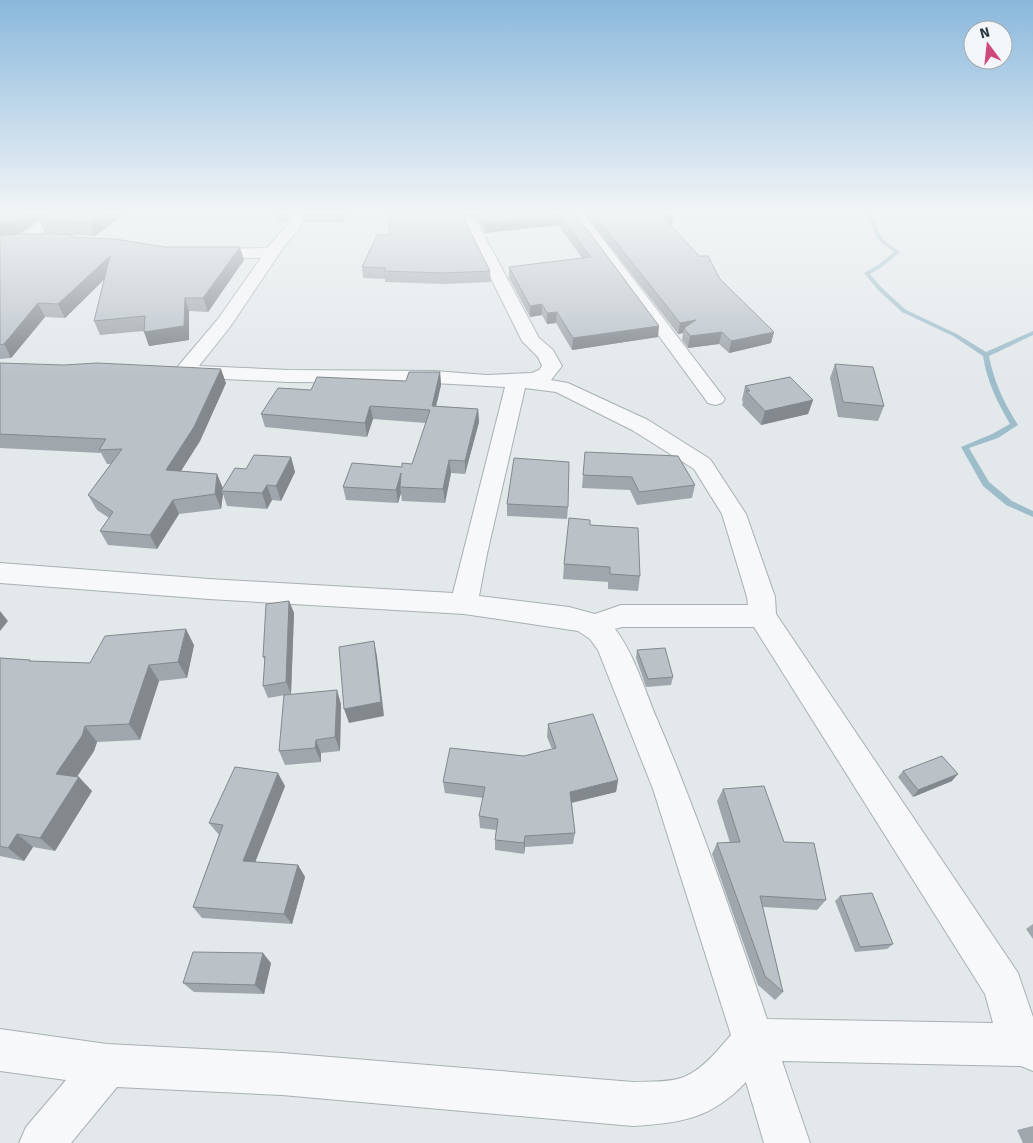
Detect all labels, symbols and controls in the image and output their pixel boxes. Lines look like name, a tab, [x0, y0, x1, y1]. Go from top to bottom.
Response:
north arrow	[963, 20, 1013, 70]
text: N	[978, 23, 992, 42]

